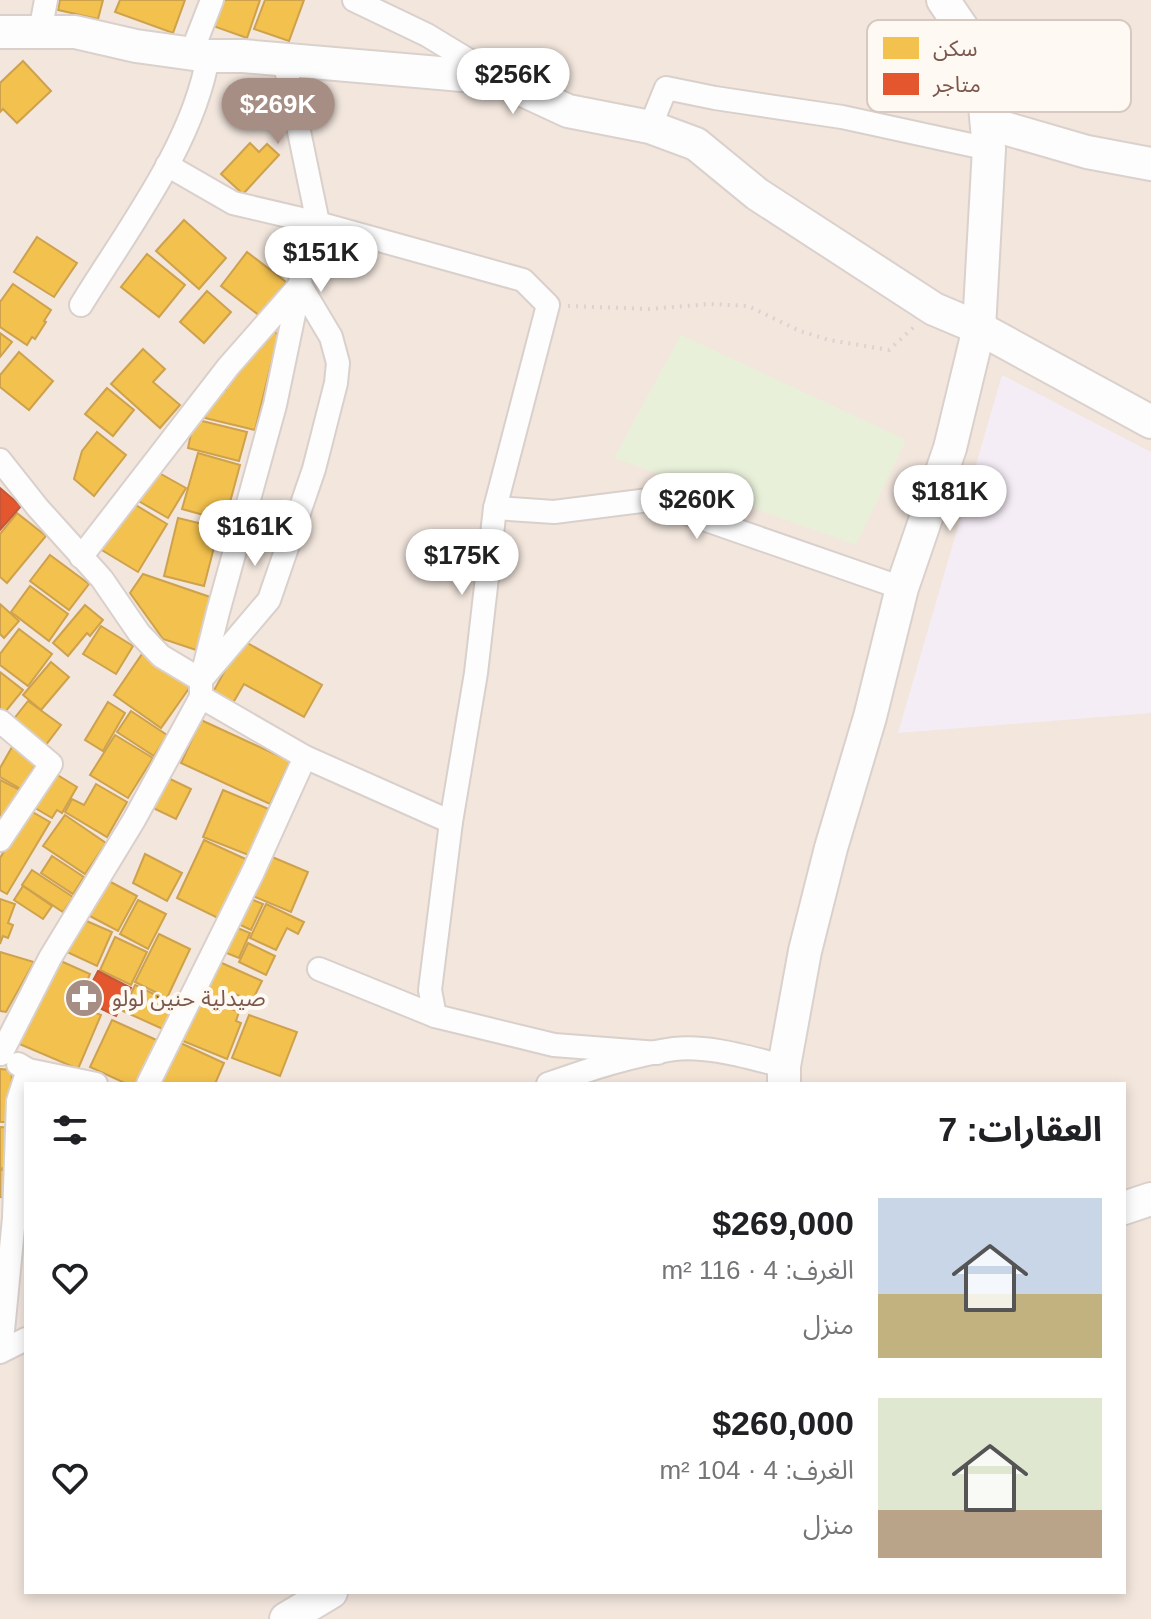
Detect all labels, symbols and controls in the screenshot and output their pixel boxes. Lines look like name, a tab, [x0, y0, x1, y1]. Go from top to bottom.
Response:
legend	[867, 20, 1131, 112]
text: سكن	[933, 36, 977, 61]
pin: $256K	[457, 48, 569, 116]
text: $256K	[475, 59, 551, 89]
text: متاجر	[932, 72, 981, 97]
pin: $269K	[222, 78, 334, 146]
text: $269K	[240, 89, 316, 119]
pin: $151K	[265, 226, 377, 294]
text: $151K	[283, 237, 359, 267]
pin: $181K	[894, 465, 1006, 533]
pin: $260K	[641, 473, 753, 541]
text: $181K	[912, 476, 988, 506]
text: $260K	[659, 484, 735, 514]
pin: $161K	[199, 500, 311, 568]
text: $161K	[217, 511, 293, 541]
pin: $175K	[406, 529, 518, 597]
text: $175K	[424, 540, 500, 570]
pharmacy icon: صيدلية حنين لولو	[63, 977, 105, 1019]
place label: صيدلية حنين لولو	[112, 986, 266, 1011]
icon: filters	[48, 1108, 92, 1152]
text: العقارات: 7	[938, 1110, 1102, 1148]
text: $269,000	[712, 1204, 854, 1242]
icon: home	[942, 1230, 1038, 1326]
text: الغرف: 4 · 116 m²	[661, 1255, 854, 1285]
icon: heart	[48, 1256, 92, 1300]
text: منزل	[803, 1310, 854, 1340]
text: $260,000	[712, 1404, 854, 1442]
icon: home	[942, 1430, 1038, 1526]
text: الغرف: 4 · 104 m²	[659, 1455, 854, 1485]
icon: heart	[48, 1456, 92, 1500]
text: منزل	[803, 1510, 854, 1540]

